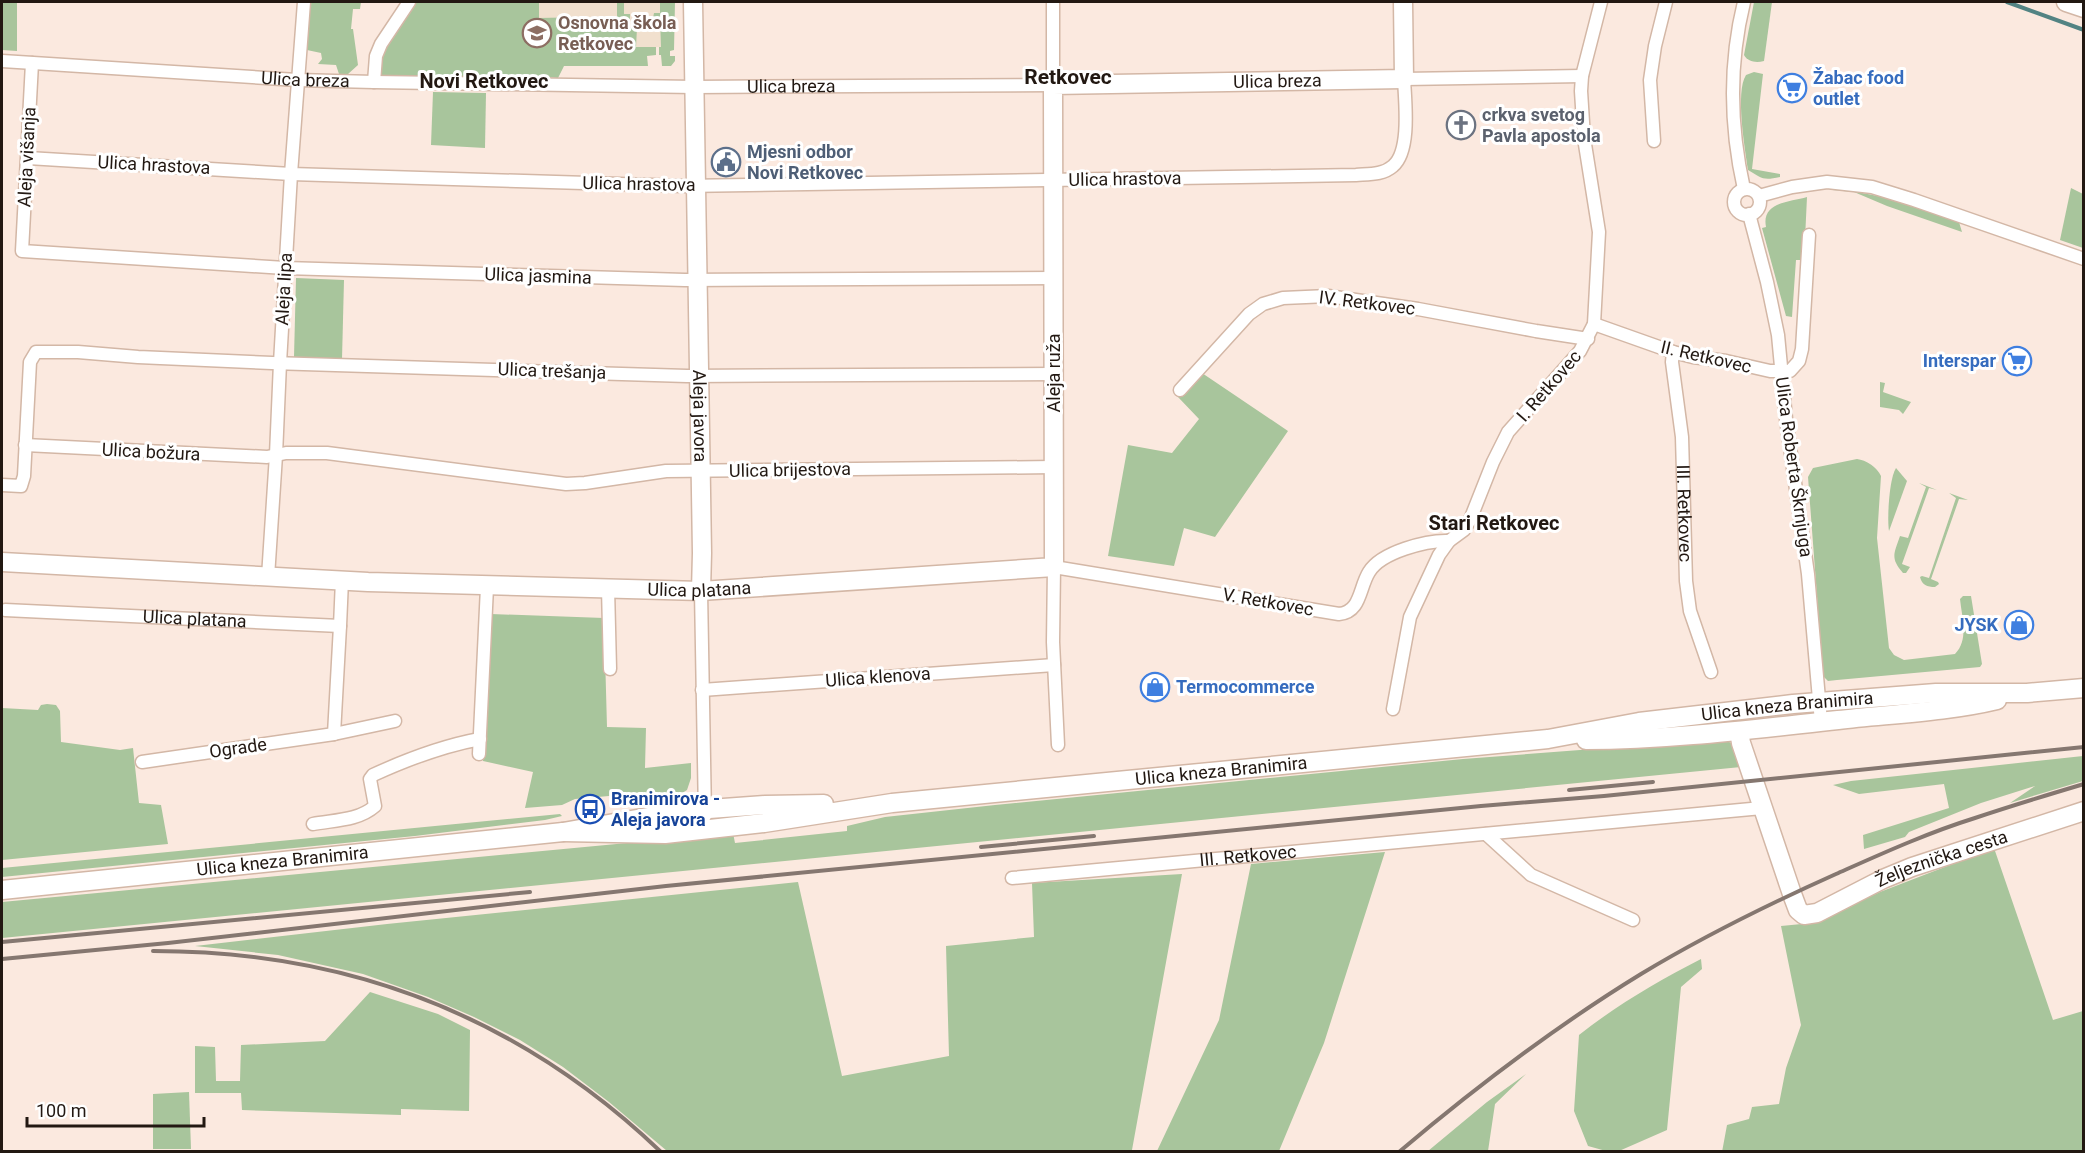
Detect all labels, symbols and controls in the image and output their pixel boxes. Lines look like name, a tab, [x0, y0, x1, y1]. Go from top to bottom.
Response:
place label: Osnovna škola Retkovec	[558, 12, 677, 54]
school or university icon: Osnovna škola Retkovec	[521, 17, 553, 49]
district label: Retkovec	[1024, 65, 1112, 89]
street label: Ulica breza	[261, 67, 350, 91]
place label: Žabac food outlet	[1813, 67, 1904, 109]
district label: Novi Retkovec	[419, 69, 549, 93]
street label: Ulica breza	[1233, 69, 1322, 92]
supermarket icon: Žabac food outlet	[1776, 72, 1808, 104]
street label: Ulica breza	[747, 75, 836, 97]
place label: crkva svetog Pavla apostola	[1482, 104, 1601, 146]
street label: Aleja višanja	[13, 106, 40, 208]
church icon: crkva svetog Pavla apostola	[1445, 109, 1477, 141]
place label: Mjesni odbor Novi Retkovec	[747, 141, 863, 183]
public building icon: Mjesni odbor Novi Retkovec	[710, 146, 742, 178]
street label: Ulica hrastova	[97, 151, 211, 178]
street label: Ulica hrastova	[1068, 167, 1182, 190]
street label: Ulica hrastova	[582, 172, 696, 195]
street label: Aleja lipa	[271, 252, 296, 326]
street label: Ulica jasmina	[484, 263, 592, 288]
street label: IV. Retkovec	[1318, 286, 1416, 319]
street label: Aleja ruža	[1043, 334, 1064, 412]
street label: II. Retkovec	[1659, 336, 1753, 377]
supermarket icon: Interspar	[2001, 345, 2033, 377]
street label: I. Retkovec	[1512, 346, 1585, 426]
place label: Interspar	[1923, 350, 1996, 371]
street label: Ulica trešanja	[497, 358, 607, 383]
street label: Aleja javora	[689, 369, 712, 462]
street label: Ulica Roberta Škrnjuga	[1771, 375, 1818, 558]
street label: Ulica božura	[101, 438, 201, 465]
street label: Ulica brijestova	[729, 458, 851, 481]
street label: III. Retkovec	[1673, 464, 1696, 562]
district label: Stari Retkovec	[1429, 511, 1559, 535]
street label: Ulica platana	[647, 577, 752, 601]
street label: V. Retkovec	[1221, 583, 1315, 620]
street label: Ulica platana	[142, 606, 247, 632]
shop icon: JYSK	[2003, 609, 2035, 641]
place label: JYSK	[1954, 614, 1999, 635]
street label: Ulica klenova	[825, 662, 931, 691]
shop icon: Termocommerce	[1139, 671, 1171, 703]
place label: Termocommerce	[1176, 676, 1315, 697]
street label: Ulica kneza Branimira	[1700, 687, 1874, 725]
street label: Ograde	[208, 733, 268, 762]
street label: Ulica kneza Branimira	[1134, 752, 1308, 789]
place label: Branimirova - Aleja javora	[611, 788, 720, 830]
bus stop icon: Branimirova - Aleja javora	[574, 793, 606, 825]
street label: Željeznička cesta	[1872, 826, 2010, 891]
street label: III. Retkovec	[1199, 840, 1297, 870]
street label: Ulica kneza Branimira	[195, 841, 369, 880]
scale bar	[27, 1090, 204, 1128]
text: 100 m	[36, 1100, 87, 1121]

